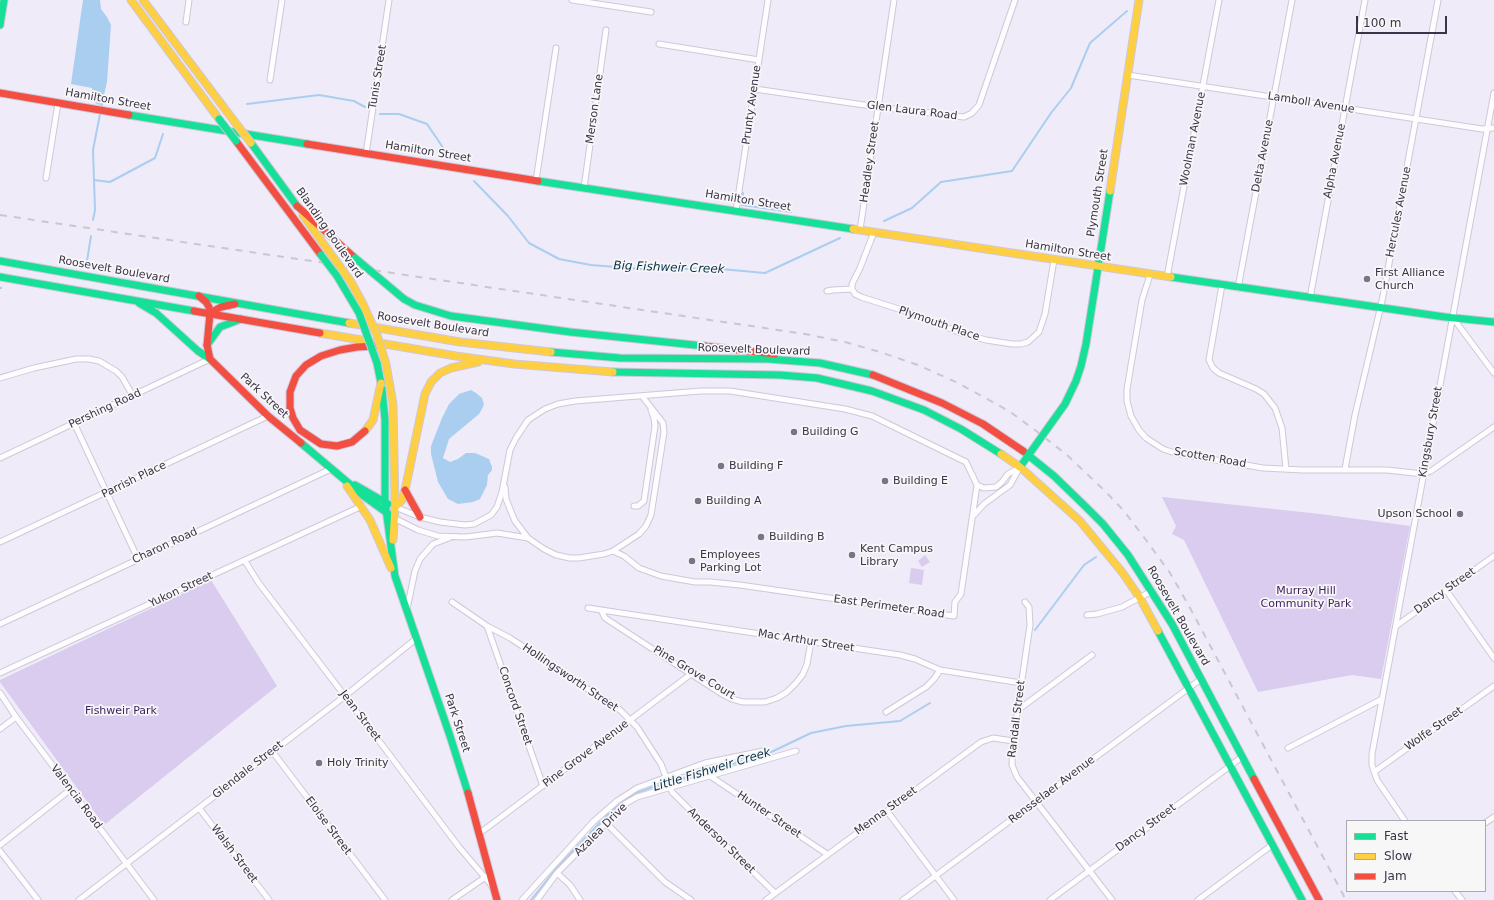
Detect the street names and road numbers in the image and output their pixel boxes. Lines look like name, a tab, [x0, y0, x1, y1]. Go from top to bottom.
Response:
street label: Tunis Street	[366, 44, 390, 110]
street label: Prunty Avenue	[740, 64, 764, 146]
street label: Merson Lane	[584, 73, 606, 145]
street label: Hamilton Street	[64, 86, 152, 114]
street label: Lamboll Avenue	[1267, 90, 1355, 116]
street label: Woolman Avenue	[1177, 91, 1209, 187]
street label: Glen Laura Road	[866, 99, 958, 123]
street label: Delta Avenue	[1249, 119, 1277, 193]
street label: Headley Street	[858, 120, 882, 204]
street label: Alpha Avenue	[1321, 123, 1349, 199]
street label: Hamilton Street	[384, 139, 472, 165]
street label: Plymouth Street	[1085, 148, 1111, 238]
street label: Hercules Avenue	[1384, 165, 1414, 259]
street label: Blanding Boulevard	[293, 185, 365, 281]
street label: Hamilton Street	[704, 188, 792, 214]
street label: Hamilton Street	[1024, 238, 1112, 264]
street label: Roosevelt Boulevard	[57, 254, 171, 286]
street label: Plymouth Place	[897, 304, 981, 344]
street label: Roosevelt Boulevard	[376, 310, 490, 340]
street label: Roosevelt Boulevard	[697, 341, 811, 359]
street label: Park Street	[237, 370, 291, 422]
street label: Pershing Road	[67, 386, 143, 432]
street label: Kingsbury Street	[1417, 386, 1445, 478]
street label: Scotten Road	[1173, 445, 1247, 471]
street label: Parrish Place	[100, 459, 168, 501]
street label: Charon Road	[130, 525, 200, 567]
street label: Roosevelt Boulevard	[1144, 564, 1212, 668]
street label: Dancy Street	[1412, 565, 1478, 617]
street label: Yukon Street	[147, 569, 215, 611]
street label: East Perimeter Road	[833, 593, 945, 621]
street label: Mac Arthur Street	[757, 627, 855, 655]
street label: Hollingsworth Street	[520, 641, 620, 715]
street label: Pine Grove Court	[651, 643, 737, 703]
street label: Concord Street	[495, 665, 535, 747]
street label: Randall Street	[1006, 680, 1028, 758]
street label: Jean Street	[336, 688, 384, 744]
street label: Park Street	[441, 692, 473, 754]
street label: Wolfe Street	[1403, 704, 1465, 754]
street label: Pine Grove Avenue	[541, 717, 631, 791]
street label: Glendale Street	[210, 738, 286, 802]
street label: Rensselaer Avenue	[1006, 753, 1098, 827]
street label: Valencia Road	[48, 762, 104, 832]
street label: Menna Street	[852, 784, 920, 838]
street label: Hunter Street	[734, 789, 804, 841]
street label: Eloise Street	[302, 794, 354, 858]
street label: Azalea Drive	[572, 801, 630, 859]
street label: Dancy Street	[1113, 801, 1179, 855]
street label: Anderson Street	[684, 805, 758, 877]
street label: Walsh Street	[208, 822, 260, 886]

